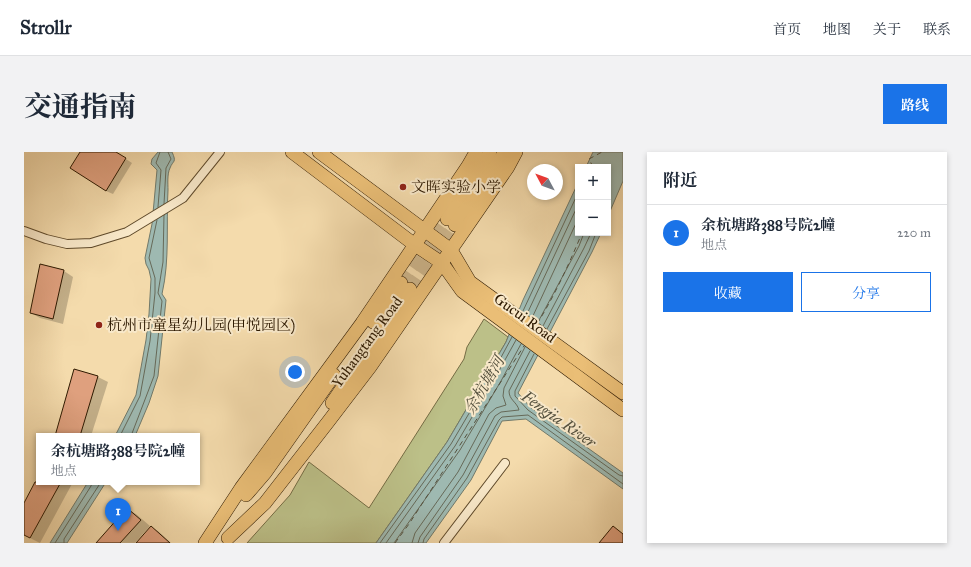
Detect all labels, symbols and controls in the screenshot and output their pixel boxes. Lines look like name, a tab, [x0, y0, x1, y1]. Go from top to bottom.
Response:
text: Strollr	[20, 16, 72, 39]
text: 首页	[773, 21, 801, 38]
text: 地图	[823, 21, 851, 38]
text: 关于	[873, 21, 901, 38]
text: 联系	[923, 21, 951, 38]
button: 路线	[883, 84, 947, 124]
text: 交通指南	[24, 89, 136, 124]
north arrow	[527, 164, 563, 200]
map controls	[575, 164, 611, 236]
button: +	[575, 164, 611, 200]
text: 附近	[663, 170, 697, 191]
place label: 文晖实验小学	[411, 178, 501, 196]
marker: 文晖实验小学	[398, 182, 408, 192]
button: −	[575, 200, 611, 236]
text: 余杭塘路388号院2幢	[701, 216, 835, 234]
text: 1	[673, 225, 679, 241]
text: 220 m	[897, 225, 931, 241]
text: 地点	[701, 237, 727, 253]
button: 收藏	[663, 272, 793, 312]
button: 分享	[801, 272, 931, 312]
street label: Gucui Road	[490, 289, 560, 347]
street label: Yuhangtang Road	[328, 293, 406, 391]
place label: 杭州市童星幼儿园(申悦园区)	[107, 316, 295, 335]
marker: 杭州市童星幼儿园(申悦园区)	[94, 320, 104, 330]
water label: 余杭塘河	[460, 350, 510, 417]
your location	[285, 362, 305, 382]
water label: Fengjia River	[517, 386, 601, 453]
popup	[36, 433, 200, 485]
text: 余杭塘路388号院2幢	[51, 442, 185, 460]
text: 地点	[51, 463, 77, 479]
pin: 1	[105, 498, 131, 531]

